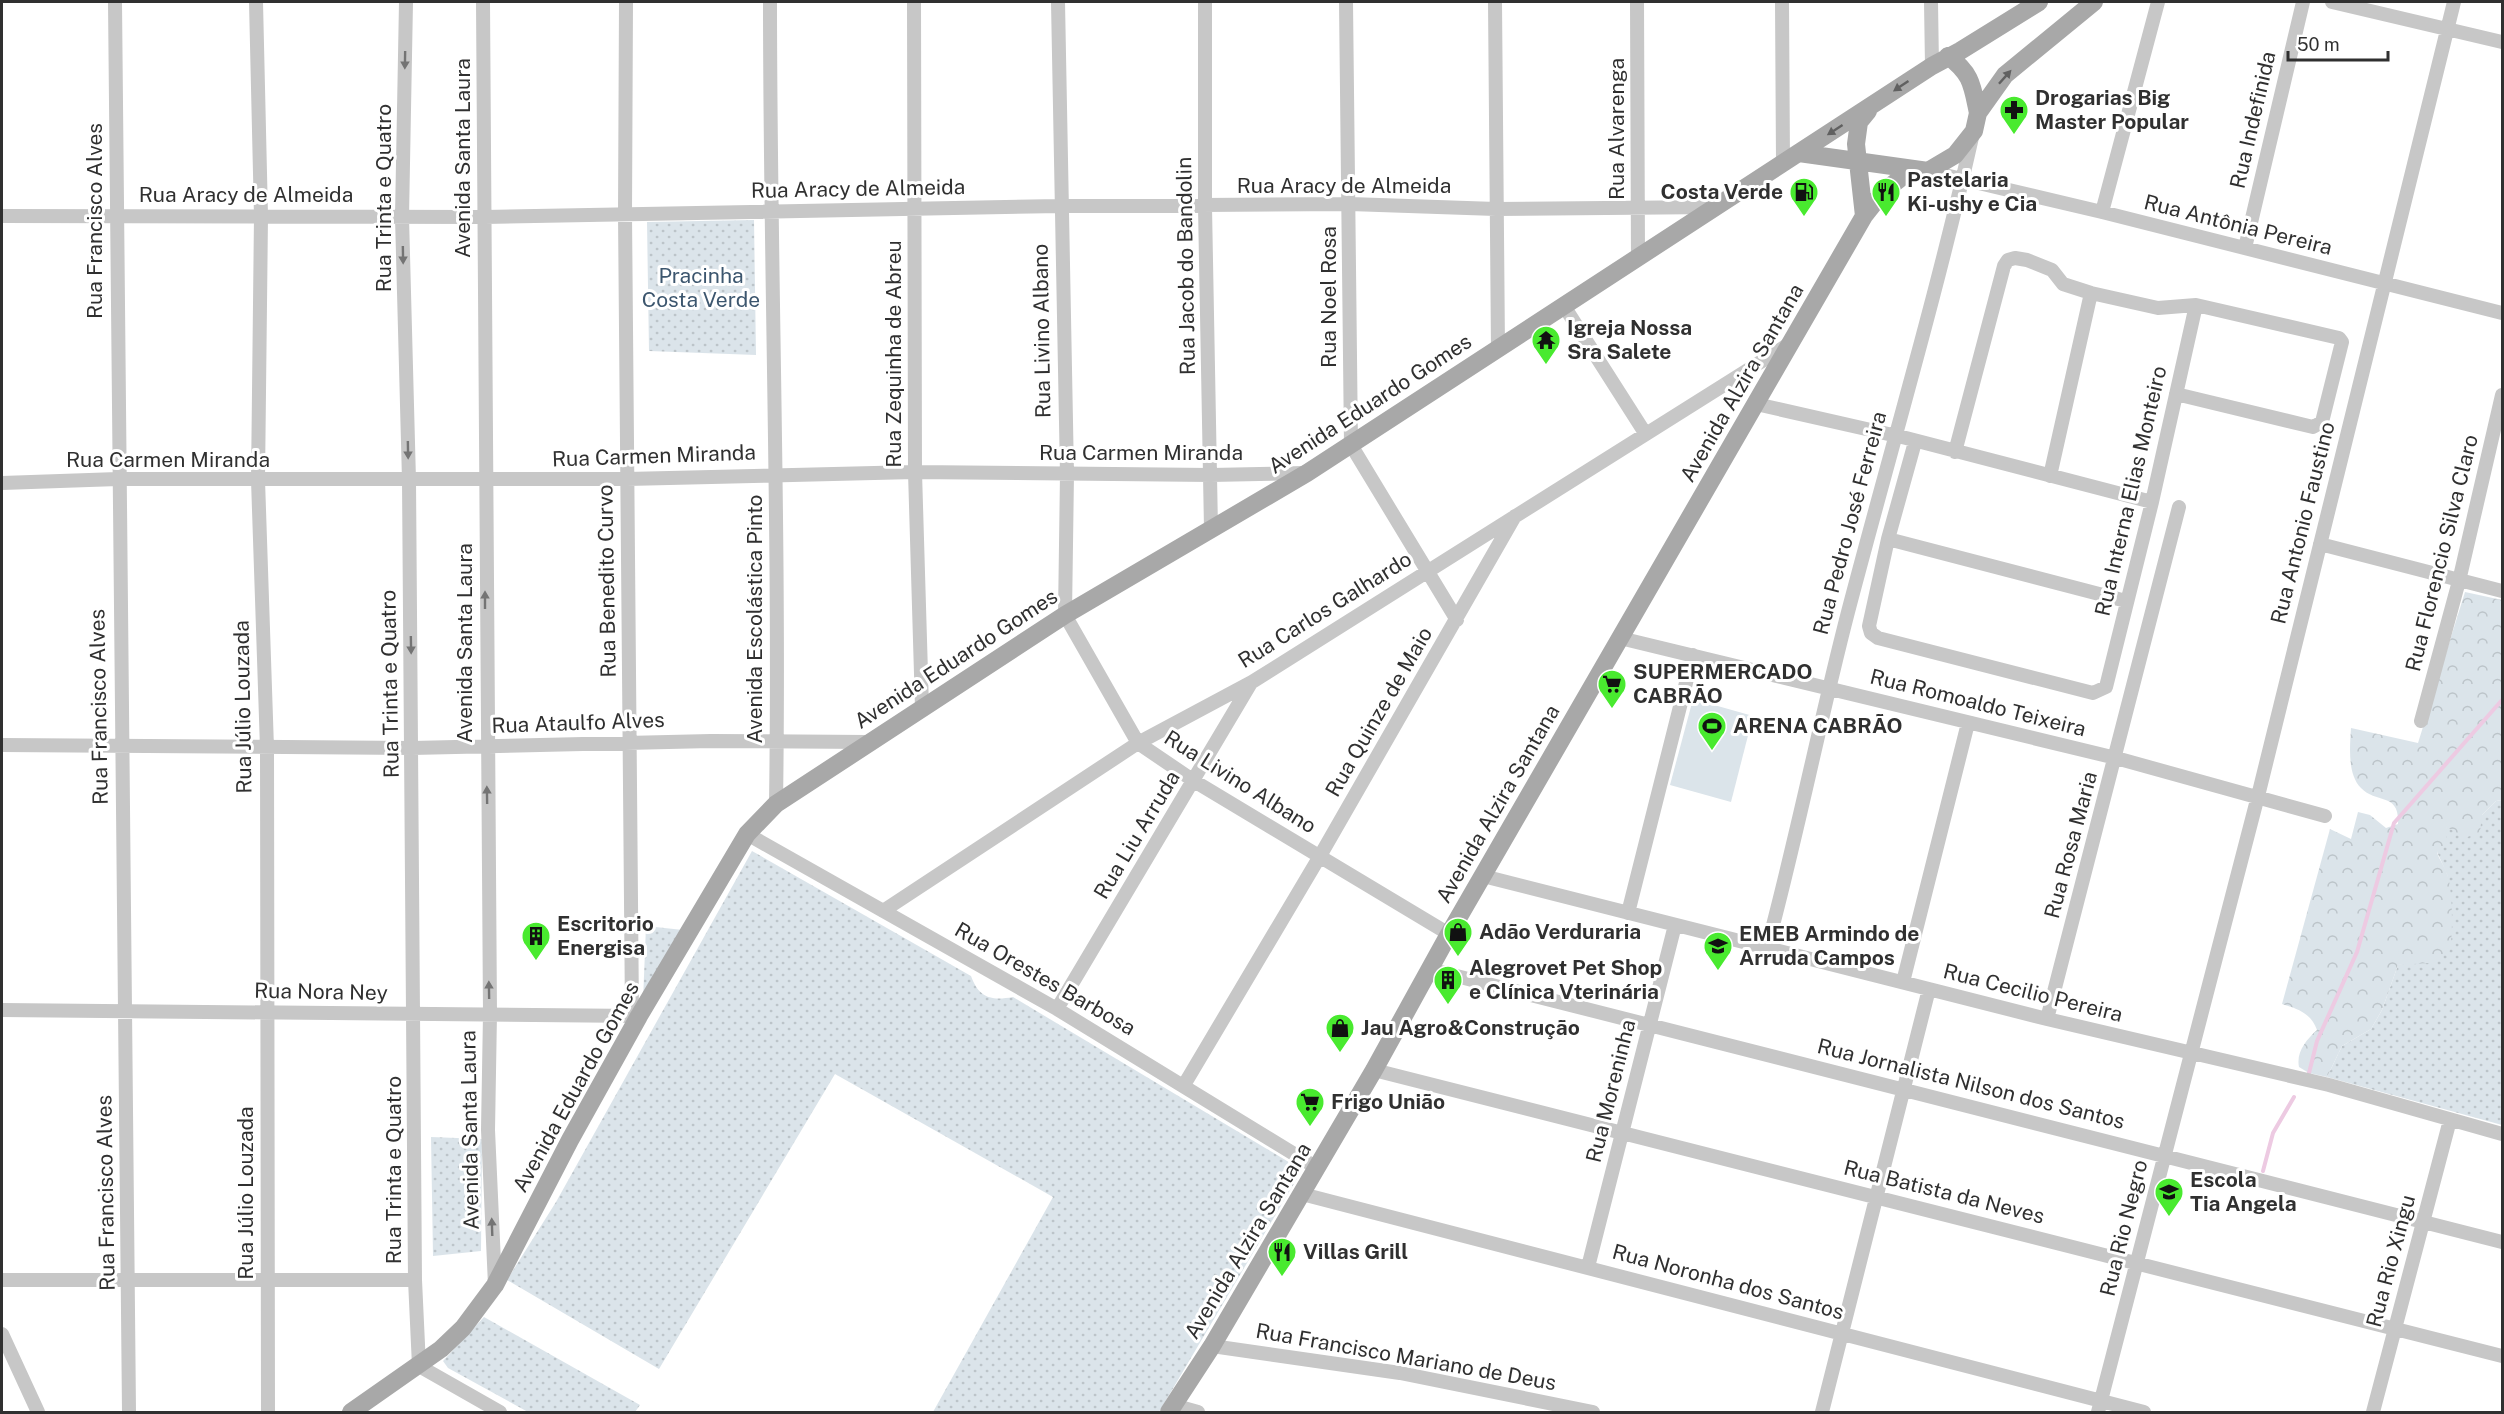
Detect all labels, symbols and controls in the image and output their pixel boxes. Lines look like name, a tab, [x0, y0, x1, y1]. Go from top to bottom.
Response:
scale bar	[2288, 24, 2388, 62]
text: 50 m	[2297, 34, 2340, 55]
street label: Rua Indefinida	[2225, 49, 2280, 191]
one-way arrow	[400, 50, 410, 69]
street label: Avenida Santa Laura	[450, 58, 475, 258]
street label: Rua Alvarenga	[1604, 58, 1629, 200]
one-way arrow	[1998, 70, 2012, 85]
one-way arrow	[1894, 80, 1910, 92]
place label: Drogarias Big Master Popular	[2035, 85, 2189, 134]
pharmacy icon: Drogarias Big Master Popular	[1998, 94, 2030, 136]
street label: Rua Trinta e Quatro	[371, 104, 396, 292]
street label: Rua Francisco Alves	[82, 123, 107, 319]
one-way arrow	[1827, 124, 1843, 135]
street label: Rua Jacob do Bandolin	[1171, 157, 1200, 375]
place label: Pastelaria Ki-ushy e Cia	[1907, 167, 2037, 216]
street label: Rua Aracy de Almeida	[1237, 173, 1451, 198]
street label: Rua Aracy de Almeida	[751, 174, 965, 203]
fuel station icon: Costa Verde	[1788, 176, 1820, 218]
restaurant icon: Pastelaria Ki-ushy e Cia	[1870, 176, 1902, 218]
place label: Costa Verde	[1661, 179, 1783, 204]
street label: Rua Aracy de Almeida	[139, 182, 353, 207]
street label: Rua Antônia Pereira	[2141, 189, 2335, 260]
street label: Rua Noel Rosa	[1316, 226, 1341, 368]
street label: Rua Zequinha de Abreu	[881, 240, 906, 468]
street label: Rua Livino Albano	[1027, 244, 1056, 418]
one-way arrow	[399, 245, 408, 264]
park label: Pracinha Costa Verde	[642, 263, 760, 312]
street label: Avenida Alzira Santana	[1675, 279, 1809, 486]
place label: Igreja Nossa Sra Salete	[1567, 315, 1692, 364]
temple icon: Igreja Nossa Sra Salete	[1530, 324, 1562, 366]
street label: Avenida Eduardo Gomes	[1264, 329, 1476, 479]
street label: Rua Interna Elias Monteiro	[2090, 363, 2171, 618]
street label: Rua Pedro José Ferreira	[1808, 409, 1891, 637]
street label: Rua Antonio Faustino	[2265, 419, 2340, 627]
street label: Rua Florencio Silva Claro	[2400, 432, 2483, 674]
street label: Rua Carmen Miranda	[552, 439, 756, 472]
one-way arrow	[403, 440, 413, 459]
street label: Rua Carmen Miranda	[1039, 440, 1243, 465]
street label: Rua Carmen Miranda	[66, 447, 270, 472]
street label: Rua Benedito Curvo	[592, 484, 621, 678]
street label: Avenida Escolástica Pinto	[742, 495, 767, 743]
street label: Avenida Santa Laura	[452, 543, 477, 743]
street label: Rua Carlos Galhardo	[1233, 546, 1416, 673]
street label: Avenida Eduardo Gomes	[850, 584, 1062, 734]
street label: Rua Trinta e Quatro	[375, 590, 404, 778]
one-way arrow	[480, 590, 490, 609]
street label: Rua Francisco Alves	[84, 609, 113, 805]
street label: Rua Júlio Louzada	[228, 620, 257, 794]
street label: Rua Quinze de Maio	[1320, 623, 1437, 801]
one-way arrow	[406, 635, 416, 654]
place label: SUPERMERCADO CABRÃO	[1633, 659, 1812, 708]
street label: Rua Romoaldo Teixeira	[1868, 664, 2089, 741]
supermarket icon: SUPERMERCADO CABRÃO	[1596, 668, 1628, 710]
street label: Avenida Alzira Santana	[1431, 700, 1565, 907]
street label: Rua Ataulfo Alves	[491, 707, 665, 738]
sports icon: ARENA CABRÃO	[1696, 710, 1728, 752]
place label: ARENA CABRÃO	[1733, 713, 1902, 738]
street label: Rua Livino Albano	[1160, 725, 1321, 838]
street label: Rua Liu Arruda	[1088, 766, 1185, 903]
street label: Rua Rosa Maria	[2039, 769, 2102, 921]
one-way arrow	[482, 785, 492, 804]
place label: Escritorio Energisa	[557, 911, 654, 960]
shop icon: Adão Verduraria	[1442, 916, 1474, 958]
street label: Rua Orestes Barbosa	[951, 917, 1140, 1040]
place label: Adão Verduraria	[1479, 919, 1641, 944]
building icon: Escritorio Energisa	[520, 920, 552, 962]
place label: EMEB Armindo de Arruda Campos	[1739, 921, 1919, 970]
school or university icon: EMEB Armindo de Arruda Campos	[1702, 930, 1734, 972]
place label: Alegrovet Pet Shop e Clínica Vterinária	[1469, 955, 1662, 1004]
street label: Rua Cecilio Pereira	[1941, 958, 2125, 1027]
building icon: Alegrovet Pet Shop e Clínica Vterinária	[1432, 964, 1464, 1006]
street label: Avenida Eduardo Gomes	[507, 977, 644, 1196]
street label: Rua Nora Ney	[254, 978, 388, 1005]
one-way arrow	[485, 980, 494, 999]
shop icon: Jau Agro&Construção	[1324, 1012, 1356, 1054]
place label: Jau Agro&Construção	[1361, 1015, 1580, 1040]
street label: Rua Moreninha	[1581, 1017, 1640, 1165]
street label: Avenida Santa Laura	[455, 1030, 484, 1230]
street label: Rua Jornalista Nilson dos Santos	[1815, 1033, 2127, 1134]
street label: Rua Trinta e Quatro	[381, 1076, 406, 1264]
supermarket icon: Frigo União	[1294, 1086, 1326, 1128]
place label: Frigo União	[1331, 1089, 1445, 1114]
street label: Rua Francisco Alves	[91, 1095, 120, 1291]
street label: Rua Júlio Louzada	[233, 1106, 258, 1280]
street label: Avenida Alzira Santana	[1179, 1138, 1316, 1343]
street label: Rua Batista da Neves	[1841, 1154, 2047, 1229]
street label: Rua Rio Negro	[2095, 1157, 2153, 1299]
place label: Escola Tia Angela	[2190, 1167, 2297, 1216]
school or university icon: Escola Tia Angela	[2153, 1176, 2185, 1218]
street label: Rua Rio Xingu	[2361, 1192, 2420, 1330]
one-way arrow	[488, 1217, 497, 1236]
restaurant icon: Villas Grill	[1266, 1236, 1298, 1278]
place label: Villas Grill	[1303, 1239, 1408, 1264]
street label: Rua Noronha dos Santos	[1610, 1239, 1847, 1324]
street label: Rua Francisco Mariano de Deus	[1254, 1318, 1558, 1395]

